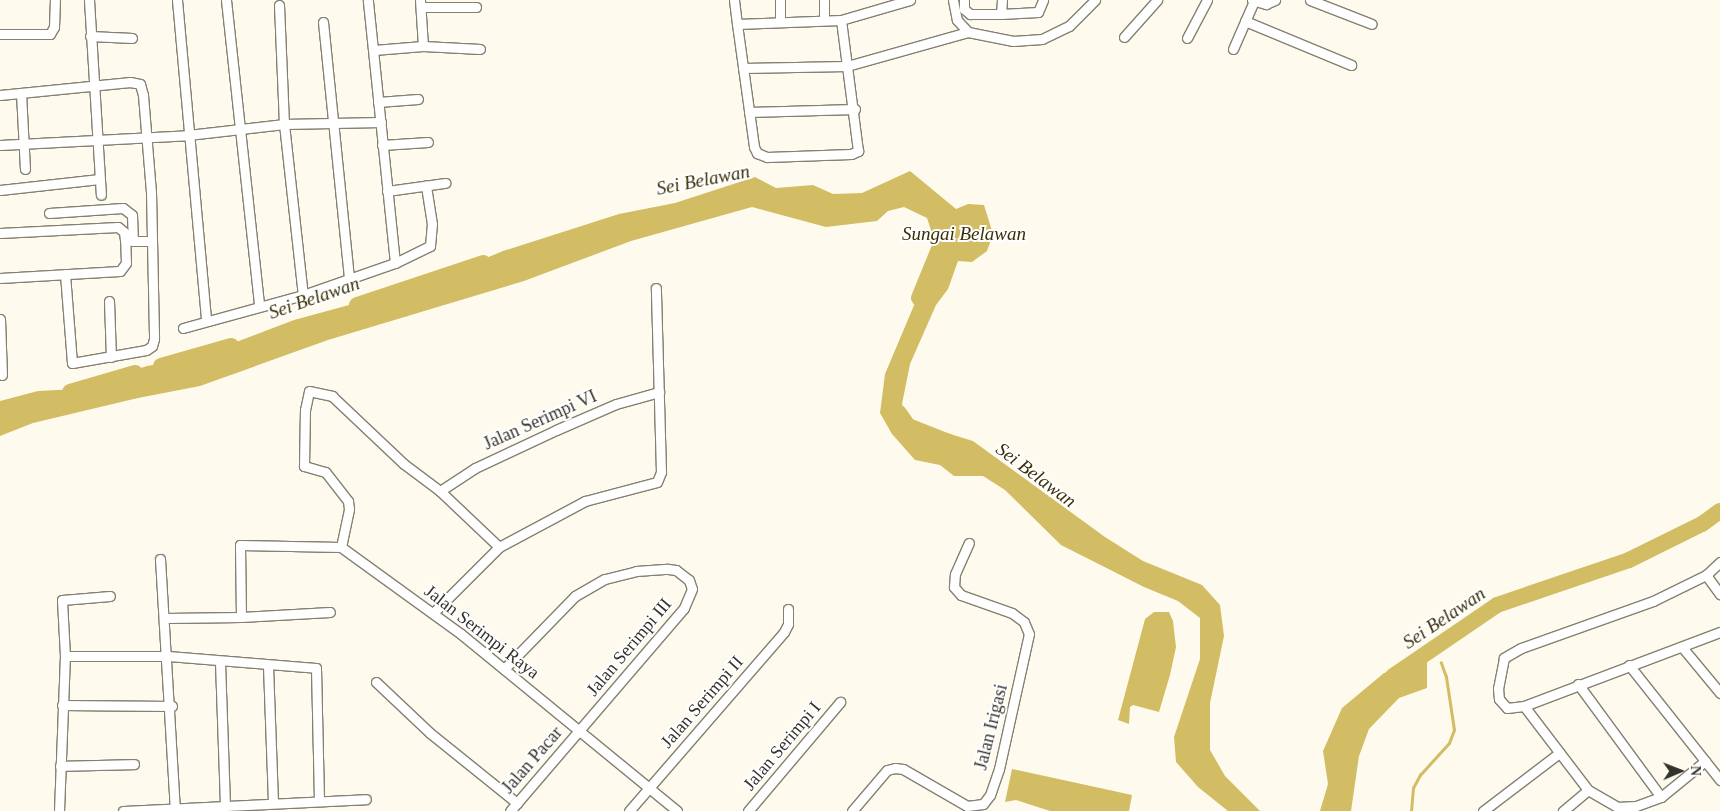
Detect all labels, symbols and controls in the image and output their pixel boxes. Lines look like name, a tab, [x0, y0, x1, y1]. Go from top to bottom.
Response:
water label: Sei Belawan	[654, 160, 752, 200]
water label: Sungai Belawan	[902, 223, 1026, 245]
water label: Sei Belawan	[266, 272, 362, 324]
street label: Jalan Serimpi VI	[480, 385, 600, 455]
water label: Sei Belawan	[991, 437, 1081, 513]
street label: Jalan Serimpi Raya	[420, 580, 544, 684]
water label: Sei Belawan	[1398, 582, 1490, 654]
street label: Jalan Serimpi III	[582, 594, 676, 700]
street label: Jalan Serimpi II	[656, 652, 748, 752]
street label: Jalan Irigasi	[970, 682, 1012, 772]
street label: Jalan Serimpi I	[739, 697, 825, 795]
street label: Jalan Pacar	[497, 722, 567, 798]
north arrow	[1655, 746, 1705, 796]
text: N	[1688, 766, 1703, 776]

